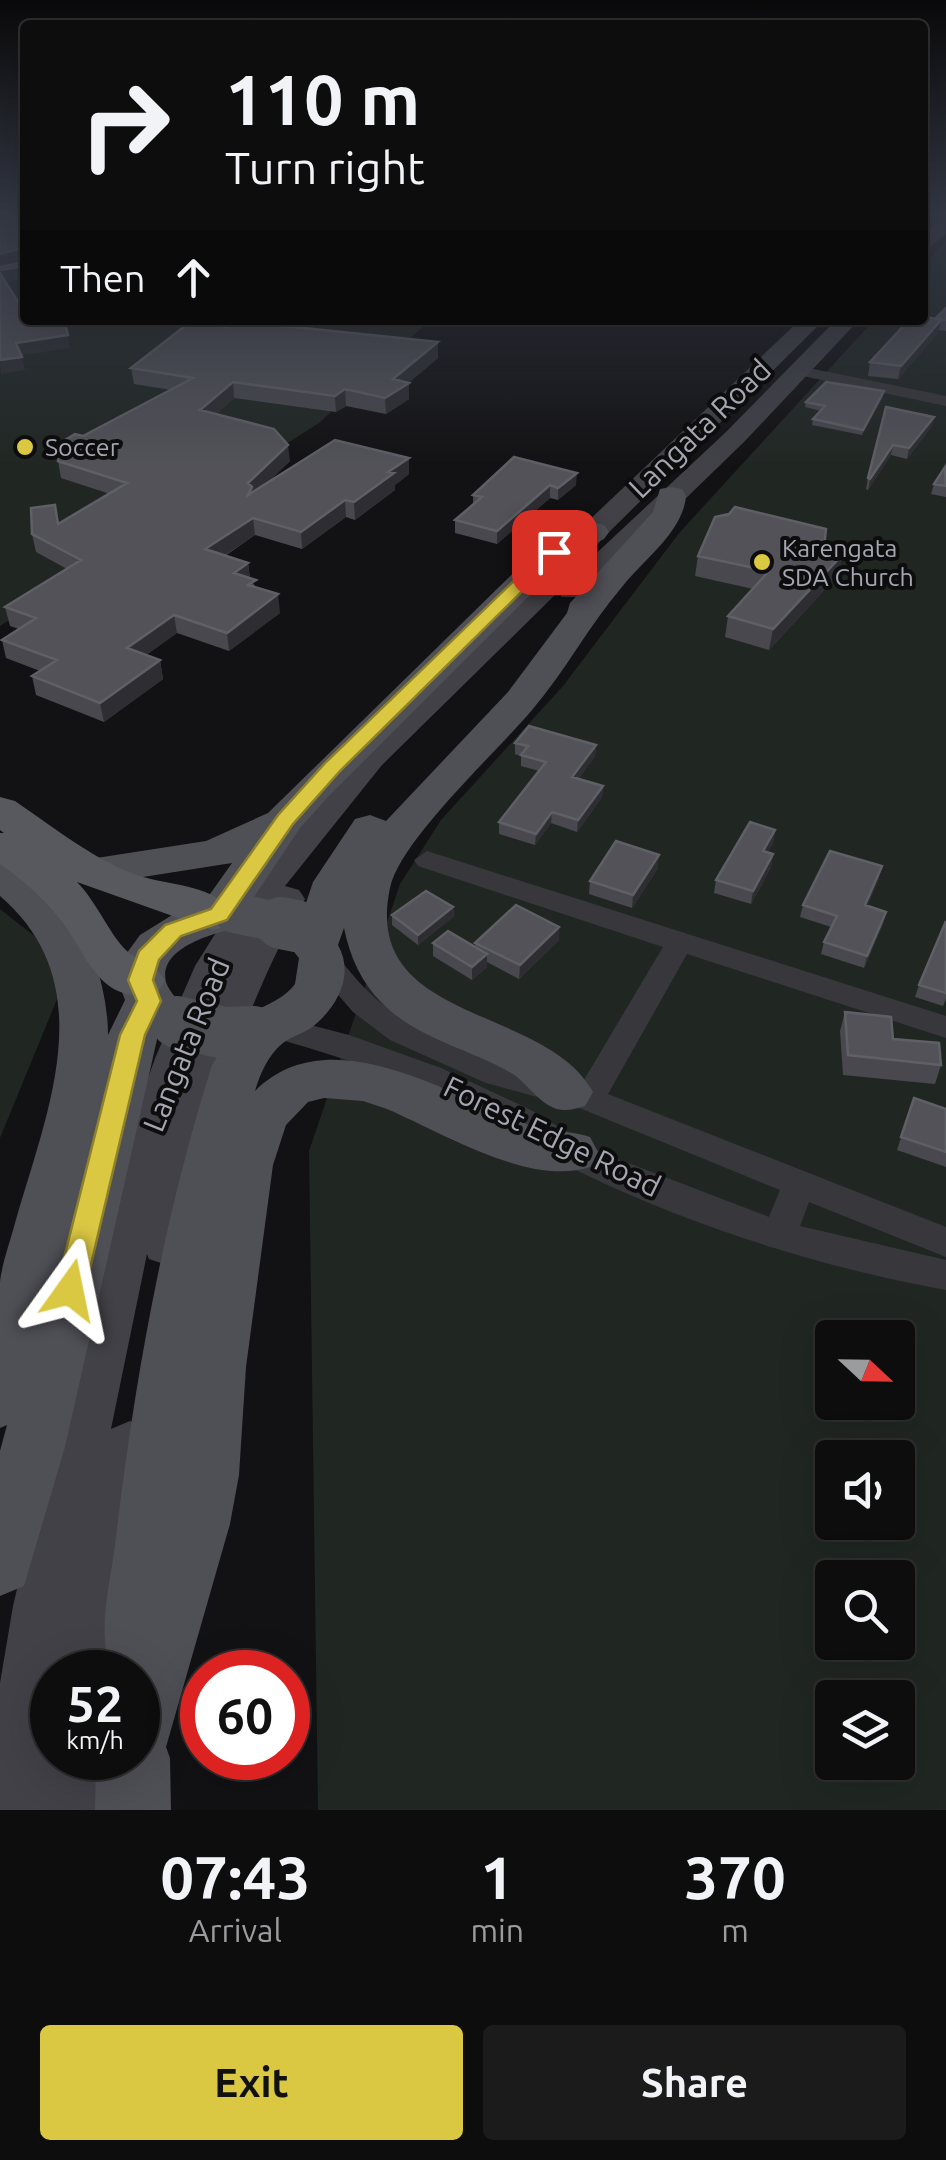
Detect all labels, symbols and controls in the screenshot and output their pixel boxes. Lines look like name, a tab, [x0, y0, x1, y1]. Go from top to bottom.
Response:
icon: right	[60, 60, 190, 190]
text: 110 m	[225, 60, 420, 138]
text: Turn right	[225, 142, 425, 193]
icon: ahead	[166, 250, 221, 305]
text: Then	[60, 257, 146, 299]
street label: Langata Road	[621, 352, 777, 504]
place label: Soccer	[45, 433, 120, 461]
marker: Soccer	[14, 436, 36, 458]
pin	[512, 510, 597, 595]
icon: arrive	[527, 525, 582, 580]
place label: Karengata SDA Church	[782, 534, 914, 591]
marker: Karengata SDA Church	[751, 551, 773, 573]
street label: Langata Road	[136, 953, 236, 1136]
street label: Forest Edge Road	[439, 1069, 666, 1203]
position arrow	[18, 1238, 122, 1342]
north arrow	[815, 1320, 915, 1420]
map controls	[815, 1320, 915, 1780]
button: sound	[815, 1440, 915, 1540]
button: search	[815, 1560, 915, 1660]
speed limit sign: 60	[180, 1650, 310, 1780]
text: 52	[67, 1675, 123, 1731]
button: layers	[815, 1680, 915, 1780]
text: km/h	[66, 1726, 124, 1754]
text: 07:43	[160, 1843, 310, 1910]
text: 1	[480, 1843, 514, 1910]
text: 370	[684, 1843, 786, 1910]
text: Arrival	[189, 1912, 282, 1948]
text: min	[470, 1912, 524, 1948]
text: m	[721, 1912, 749, 1948]
button: Exit	[40, 2025, 463, 2140]
button: Share	[483, 2025, 906, 2140]

